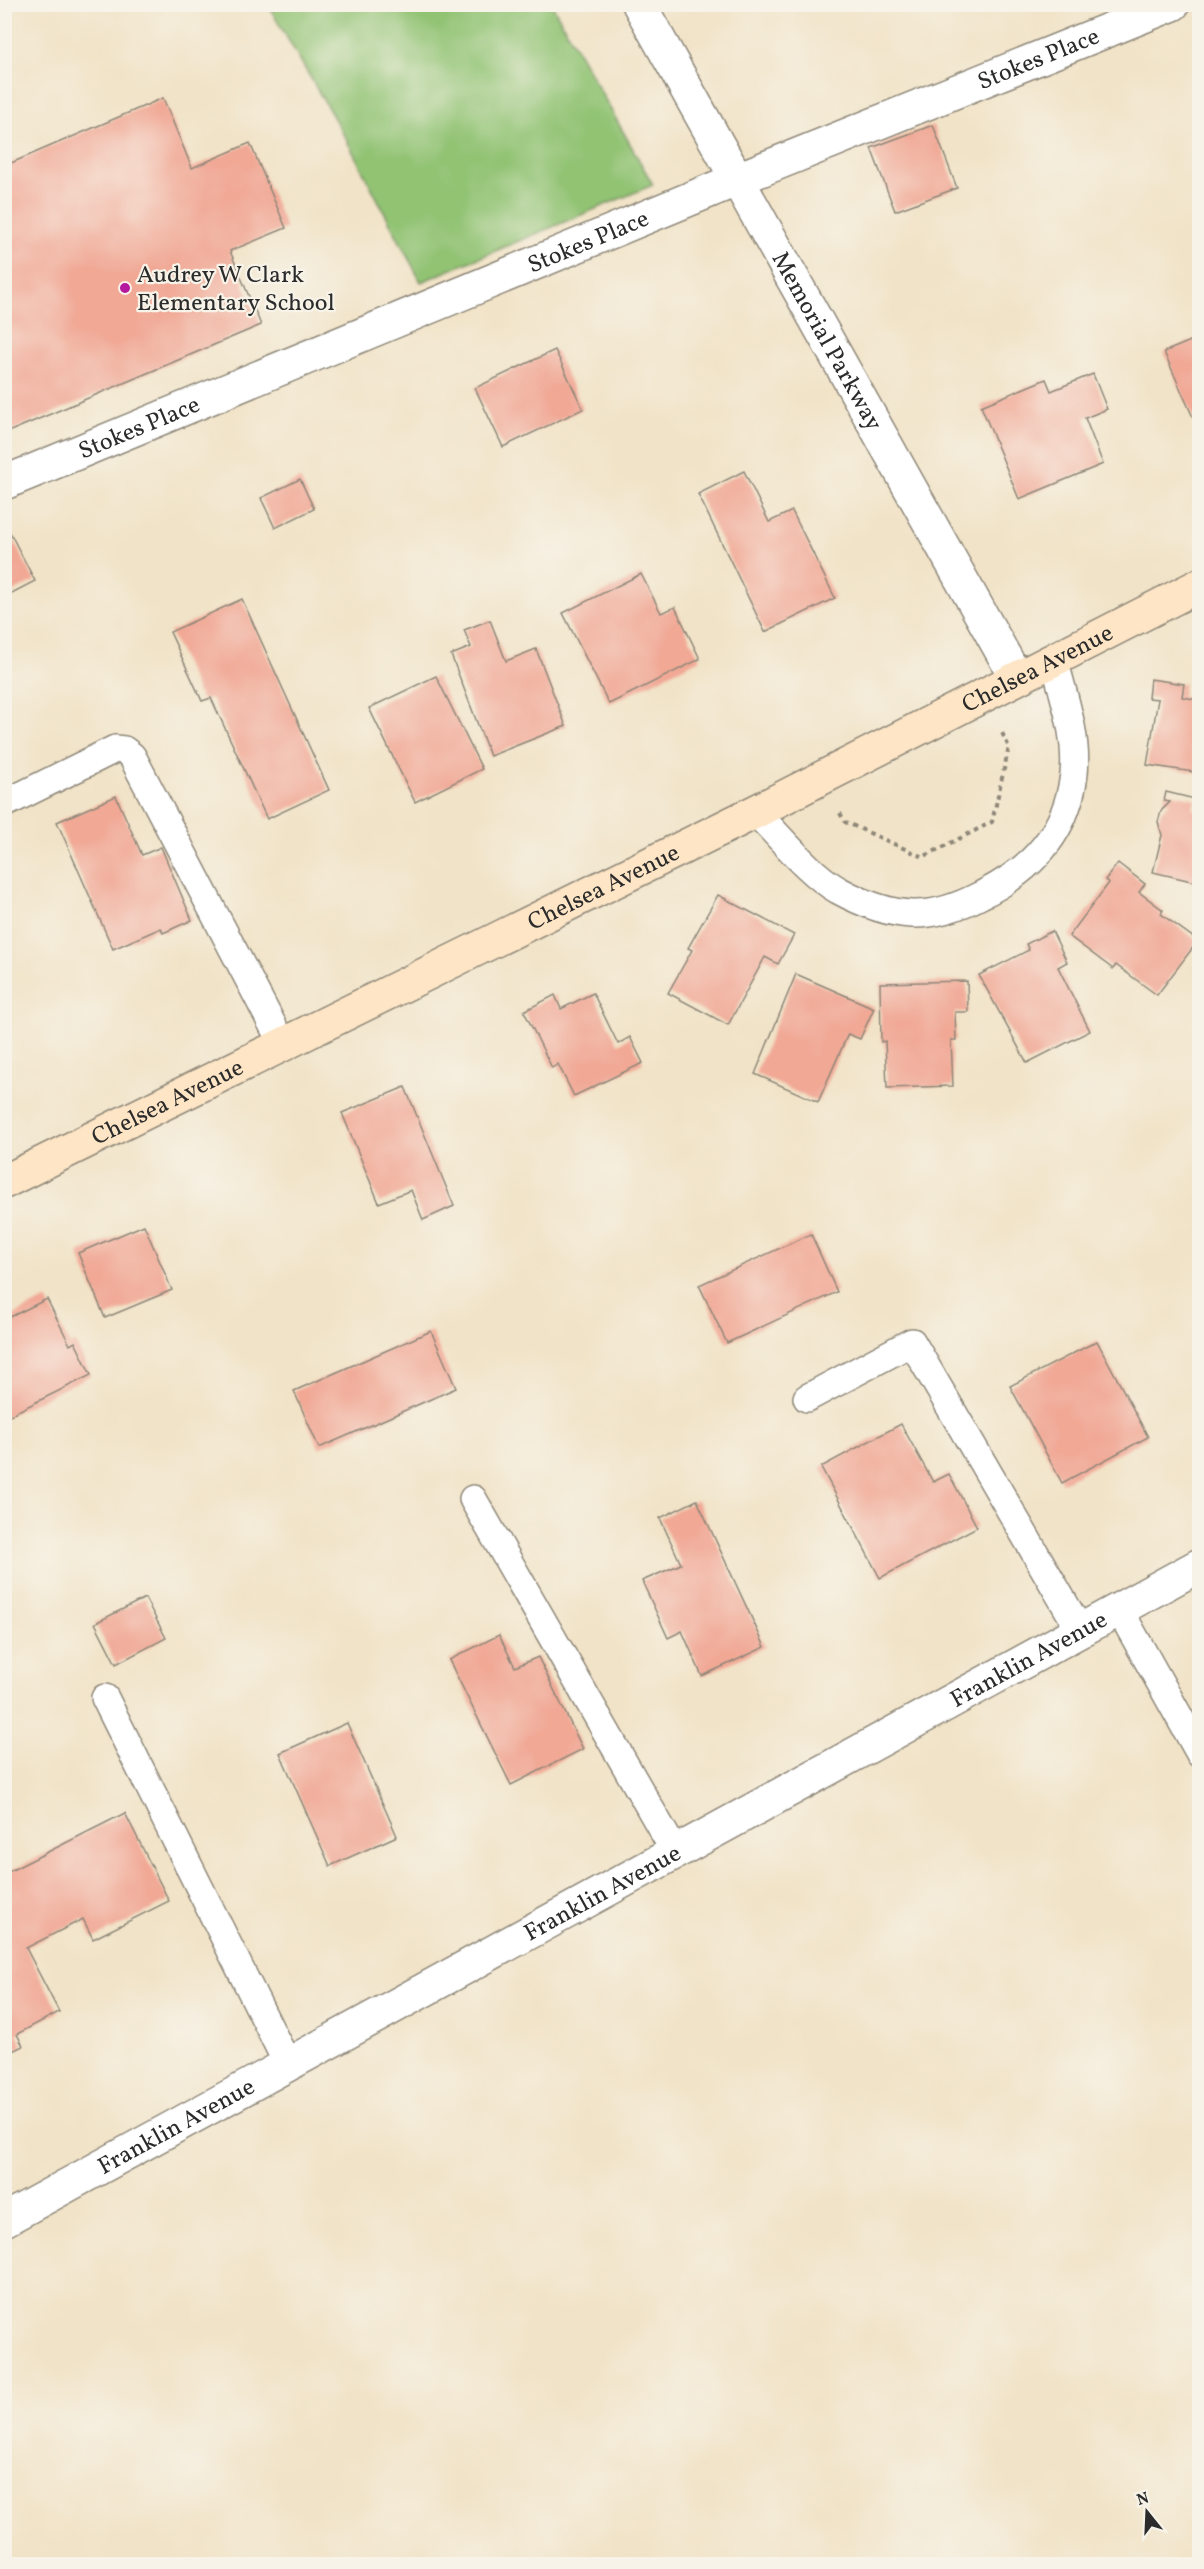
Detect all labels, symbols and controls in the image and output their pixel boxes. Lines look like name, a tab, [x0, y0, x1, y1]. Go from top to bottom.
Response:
street label: Stokes Place	[973, 20, 1105, 100]
street label: Stokes Place	[523, 203, 654, 283]
street label: Memorial Parkway	[762, 246, 890, 437]
place label: Audrey W Clark Elementary School	[137, 259, 335, 321]
marker: Audrey W Clark Elementary School	[118, 281, 132, 295]
street label: Stokes Place	[74, 389, 205, 469]
street label: Chelsea Avenue	[957, 617, 1120, 723]
street label: Chelsea Avenue	[522, 837, 686, 940]
street label: Chelsea Avenue	[86, 1052, 250, 1155]
street label: Franklin Avenue	[945, 1604, 1114, 1717]
street label: Franklin Avenue	[519, 1837, 688, 1951]
street label: Franklin Avenue	[92, 2071, 261, 2184]
north arrow	[1117, 2482, 1177, 2542]
text: N	[1134, 2487, 1152, 2512]

